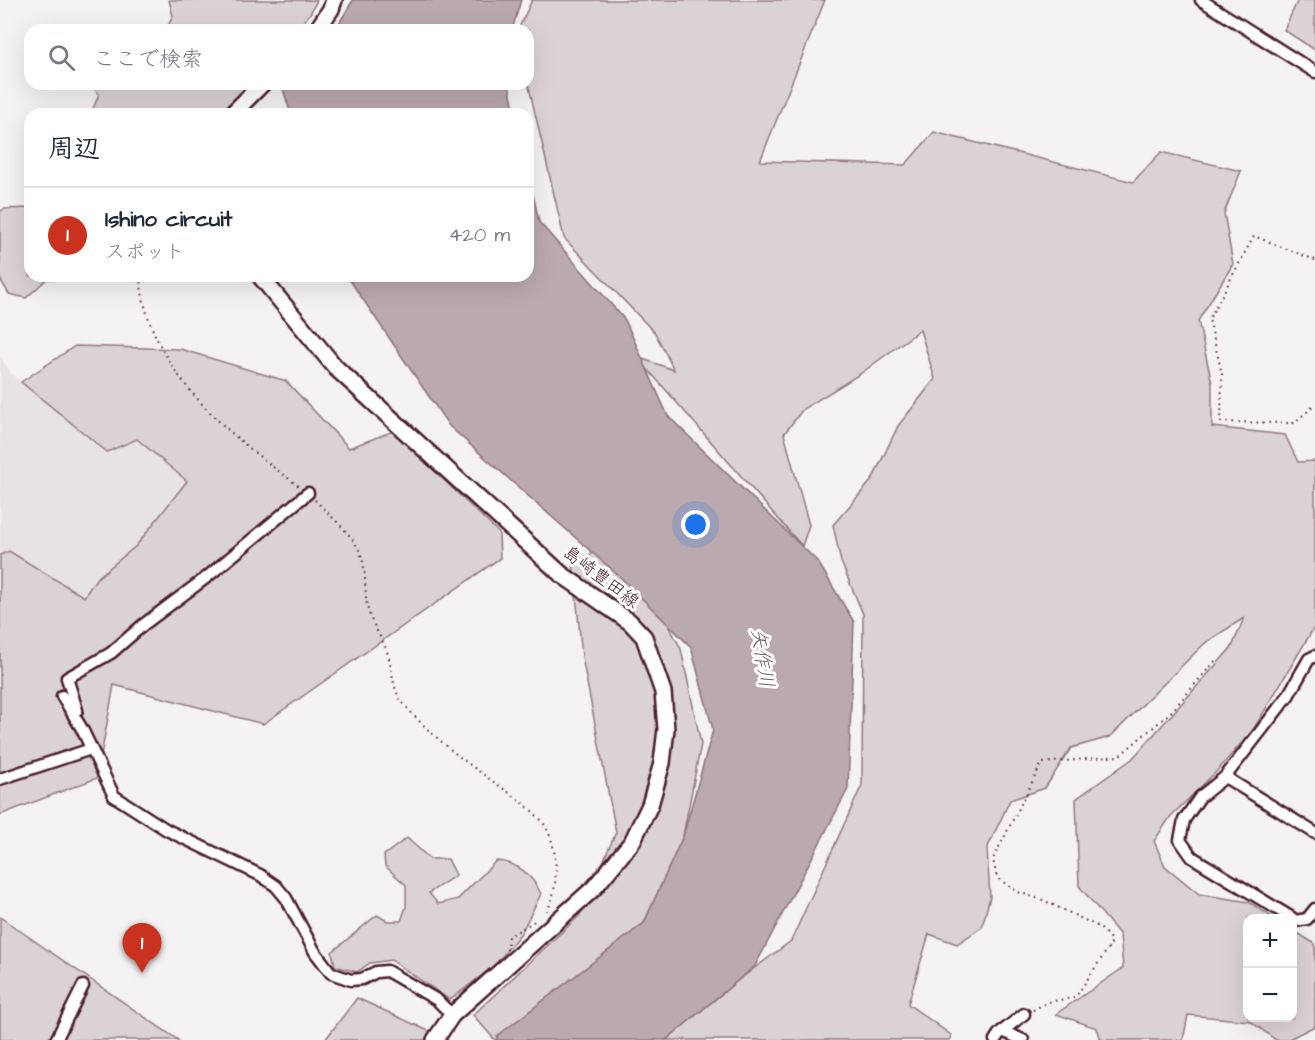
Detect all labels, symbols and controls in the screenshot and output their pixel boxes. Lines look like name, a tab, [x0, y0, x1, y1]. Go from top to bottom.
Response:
search box	[24, 24, 534, 90]
icon: search	[45, 41, 78, 74]
text: ここで検索	[93, 44, 203, 75]
text: 周辺	[48, 131, 100, 167]
text: Ishino circuit	[105, 204, 233, 235]
text: 1	[66, 221, 69, 249]
text: 420 m	[449, 221, 510, 249]
text: スポット	[105, 238, 185, 266]
your location	[681, 510, 710, 539]
street label: 島崎豊田線	[558, 540, 644, 614]
water label: 矢作川	[743, 626, 781, 690]
map controls	[1243, 914, 1297, 1022]
button: +	[1243, 914, 1297, 968]
pin: 1	[122, 924, 162, 973]
button: −	[1243, 968, 1297, 1022]

